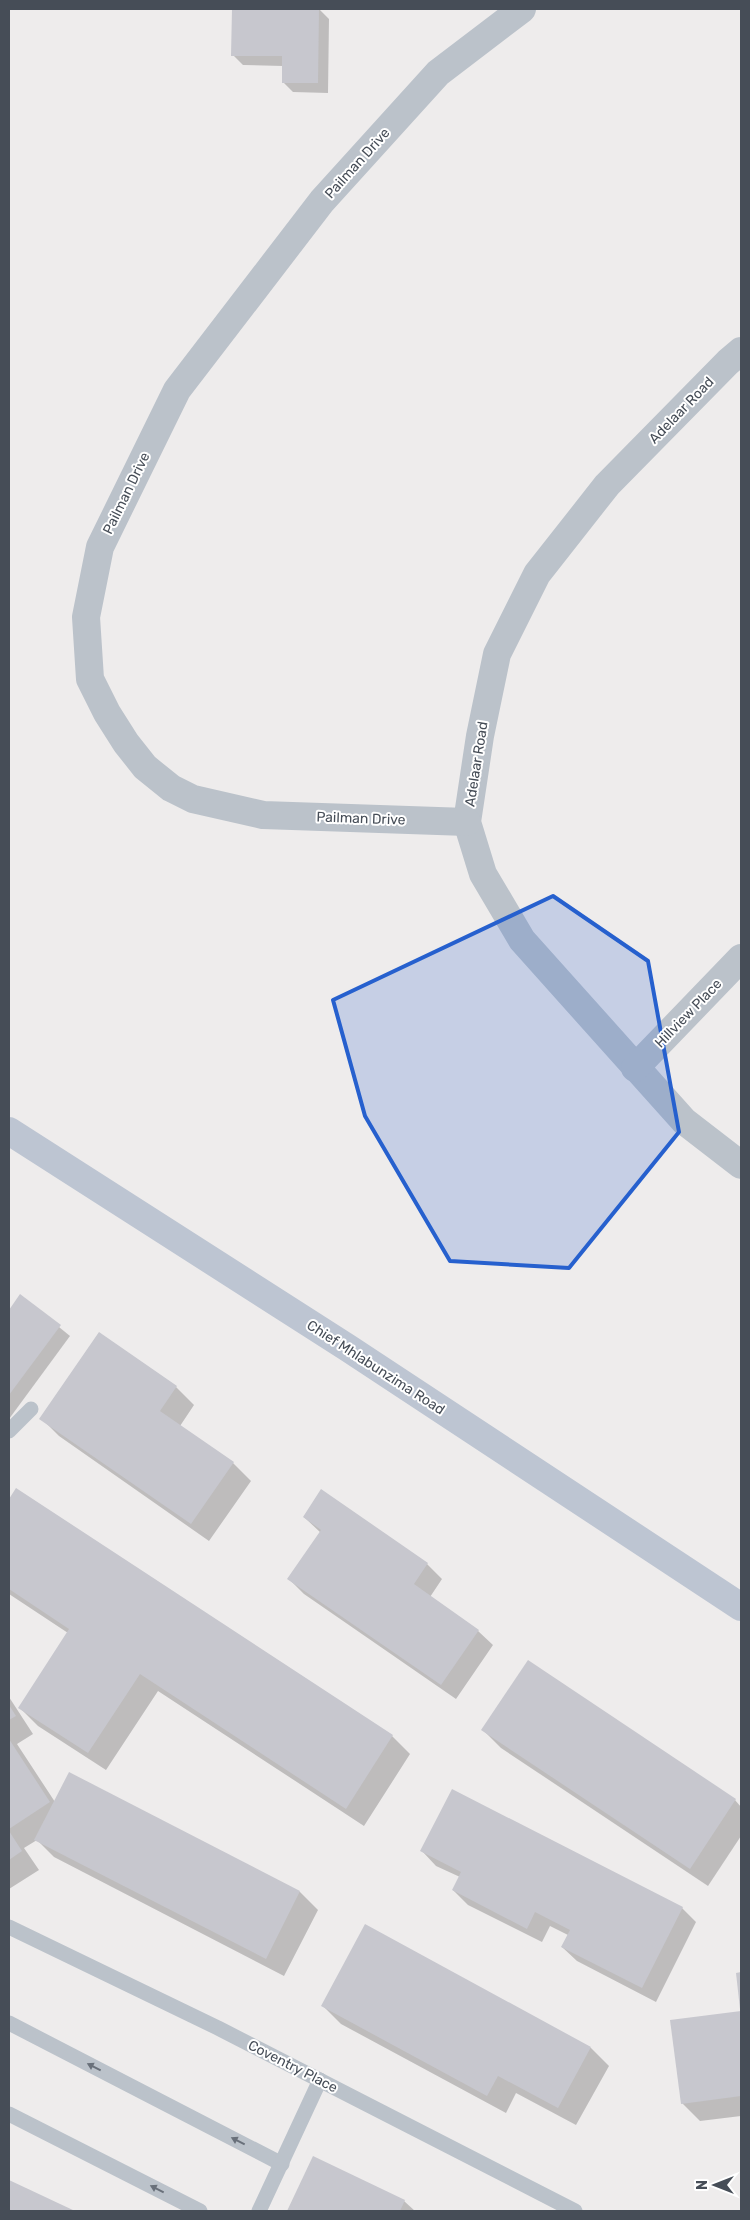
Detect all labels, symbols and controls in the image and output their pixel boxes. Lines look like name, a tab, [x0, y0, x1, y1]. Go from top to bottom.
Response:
street label: Pailman Drive	[321, 124, 394, 202]
street label: Adelaar Road	[645, 374, 717, 447]
street label: Pailman Drive	[99, 449, 154, 537]
street label: Adelaar Road	[461, 720, 492, 808]
street label: Pailman Drive	[316, 808, 406, 829]
street label: Hillview Place	[651, 975, 725, 1051]
street label: Chief Mhlabunzima Road	[304, 1316, 448, 1418]
street label: Coventry Place	[245, 2037, 340, 2096]
one-way arrow	[86, 2063, 101, 2071]
one-way arrow	[231, 2137, 245, 2145]
north arrow	[690, 2160, 740, 2210]
text: N	[694, 2180, 711, 2190]
one-way arrow	[150, 2185, 164, 2193]

